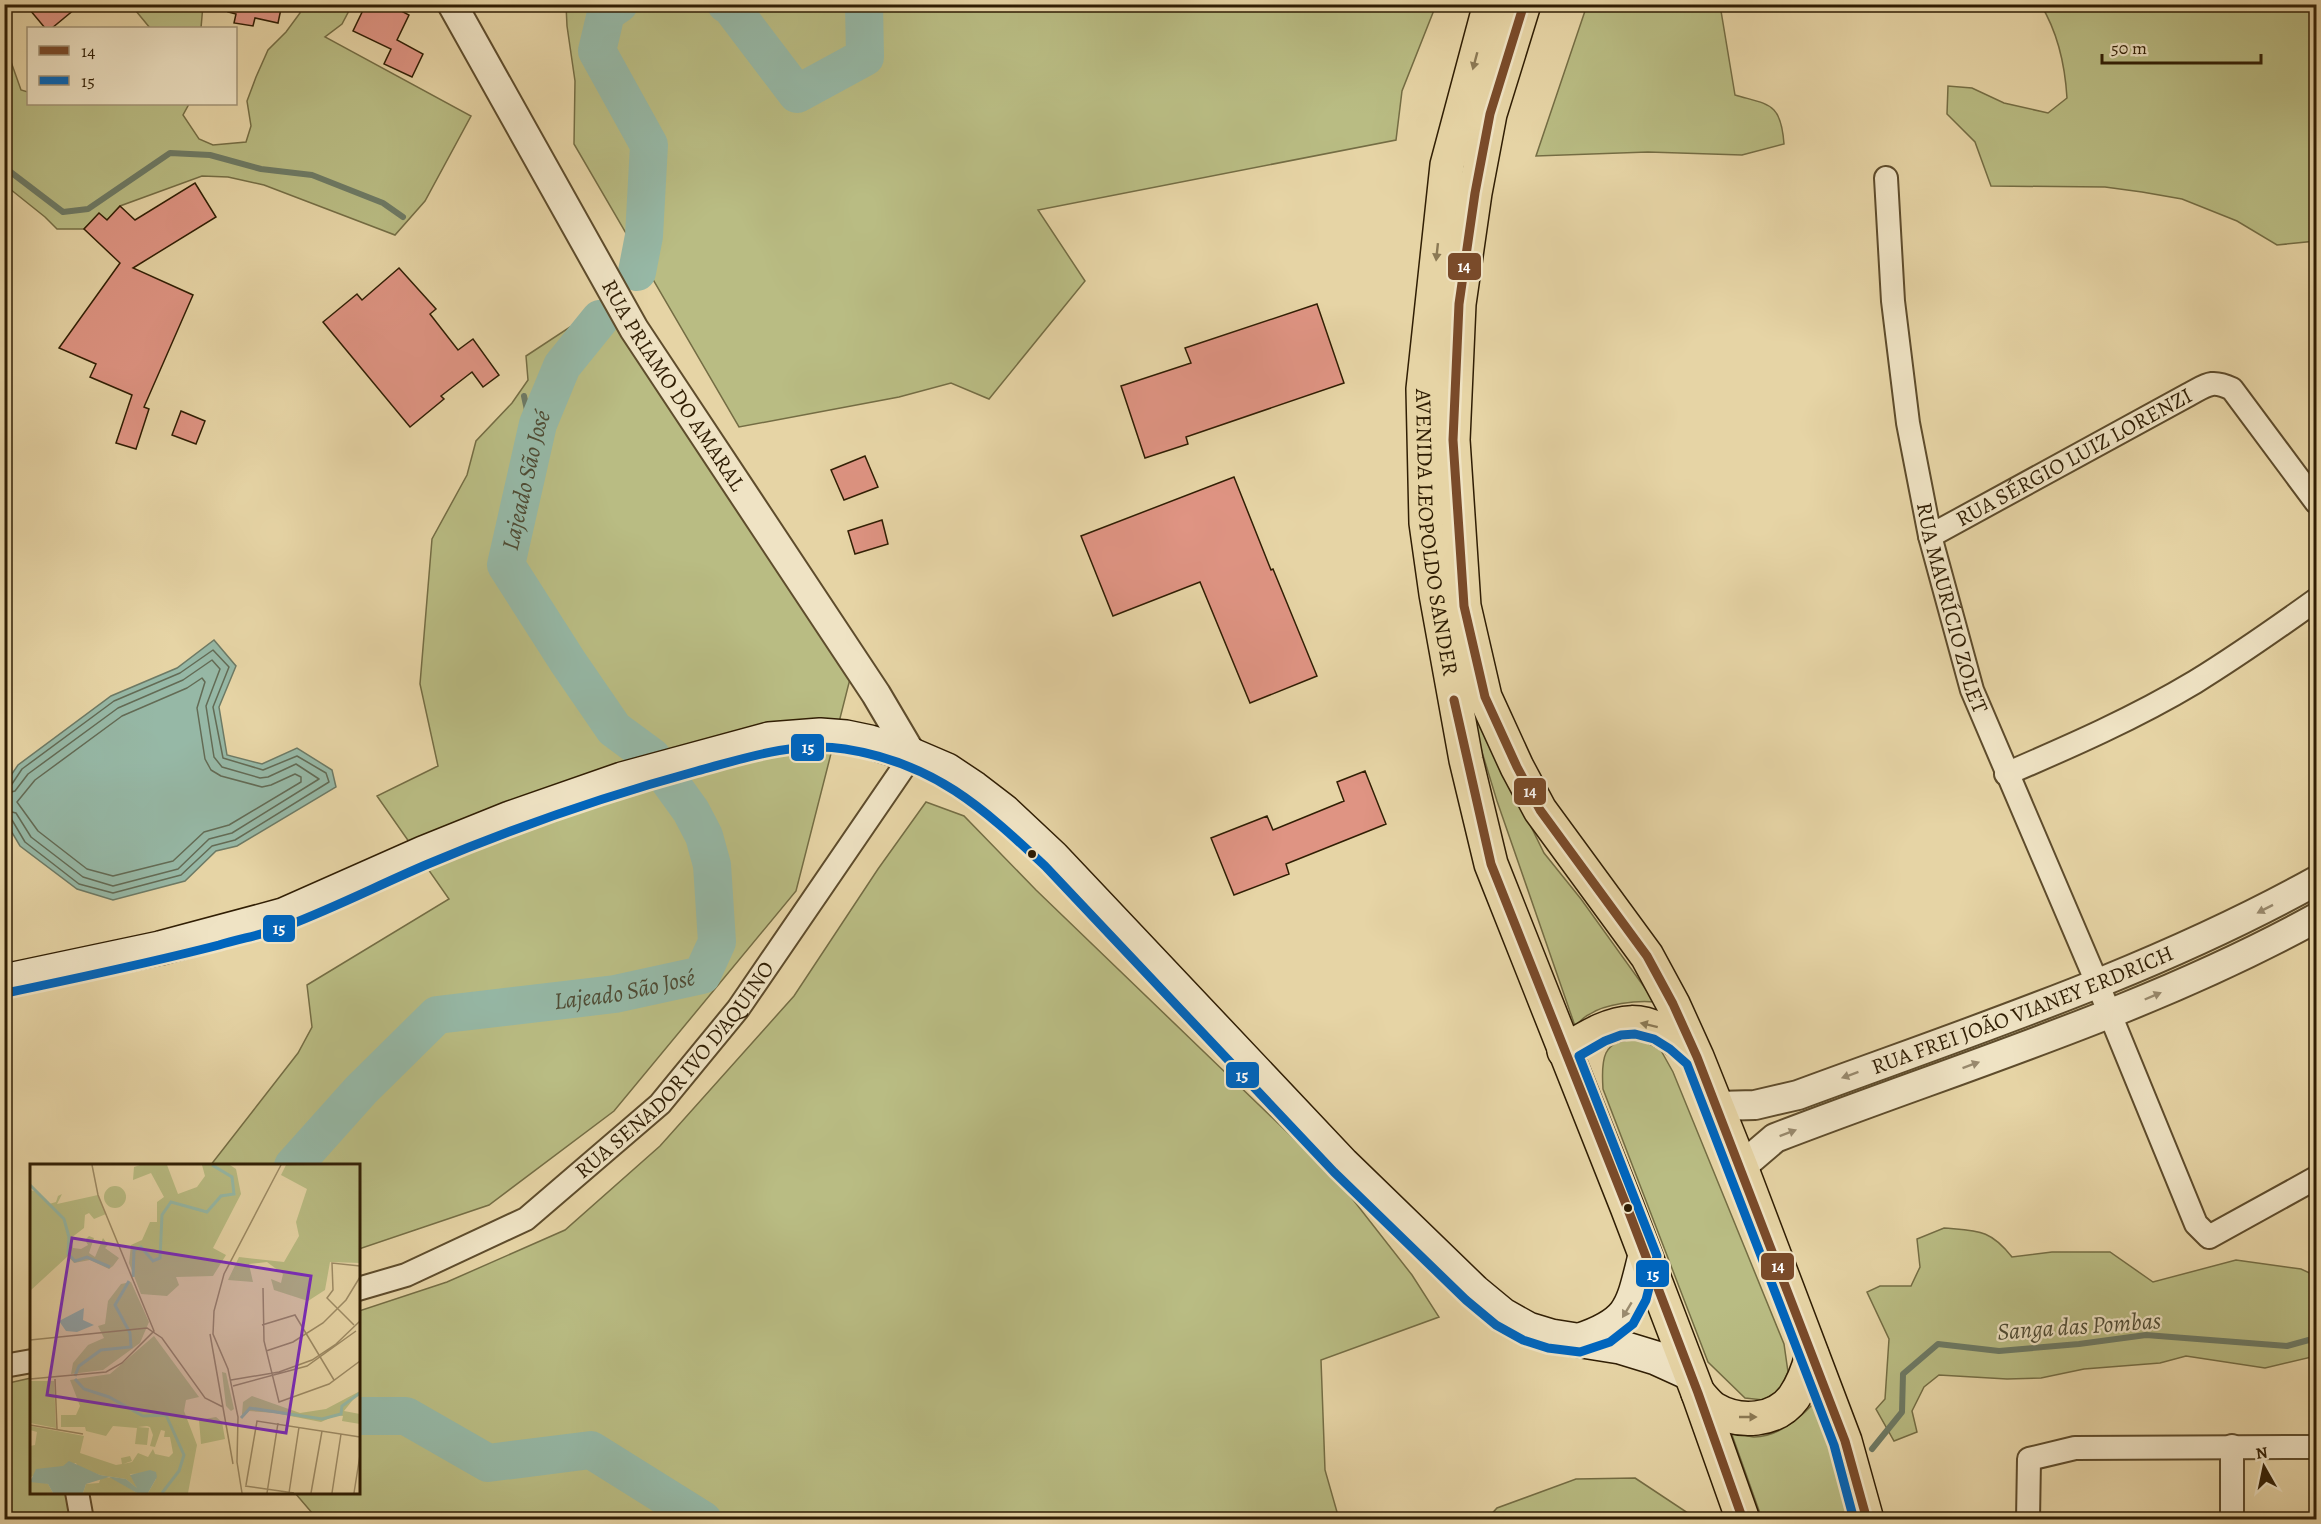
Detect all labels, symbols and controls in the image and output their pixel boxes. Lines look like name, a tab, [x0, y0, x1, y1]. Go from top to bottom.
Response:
legend	[27, 27, 237, 105]
scale bar	[2102, 27, 2261, 65]
text: 50 m	[2111, 36, 2147, 60]
text: 14	[81, 39, 95, 63]
one-way arrow	[1469, 52, 1479, 70]
text: 15	[81, 69, 95, 93]
one-way arrow	[1432, 242, 1442, 261]
line badge: 14	[1447, 252, 1482, 281]
text: 14	[1457, 256, 1471, 278]
street label: RUA PRIAMO DO AMARAL	[594, 274, 753, 498]
street label: RUA SÉRGIO LUIZ LORENZI	[1950, 381, 2197, 534]
street label: AVENIDA LEOPOLDO SANDER	[1408, 387, 1466, 679]
water label: Lajeado São José	[494, 405, 558, 553]
street label: RUA MAURÍCIO ZOLET	[1909, 500, 1995, 718]
line badge: 15	[790, 733, 825, 762]
text: 15	[802, 737, 814, 759]
line badge: 14	[1513, 777, 1547, 806]
text: 14	[1523, 781, 1537, 803]
unlabelled marker	[1026, 848, 1038, 860]
one-way arrow	[2256, 904, 2273, 914]
line badge: 15	[262, 914, 296, 943]
text: 15	[273, 918, 285, 940]
street label: RUA FREI JOÃO VIANEY ERDRICH	[1867, 938, 2178, 1082]
street label: RUA SENADOR IVO D'AQUINO	[568, 955, 781, 1186]
water label: Lajeado São José	[552, 961, 698, 1017]
one-way arrow	[2145, 991, 2163, 1001]
one-way arrow	[1640, 1020, 1658, 1030]
one-way arrow	[1962, 1060, 1980, 1069]
line badge: 15	[1225, 1061, 1260, 1089]
text: 15	[1236, 1065, 1248, 1087]
one-way arrow	[1841, 1071, 1859, 1081]
one-way arrow	[1779, 1127, 1797, 1137]
inset map	[30, 1164, 360, 1494]
unlabelled marker	[1622, 1202, 1634, 1214]
line badge: 14	[1760, 1252, 1795, 1281]
text: 14	[1771, 1256, 1785, 1278]
line badge: 15	[1635, 1259, 1670, 1288]
text: 15	[1647, 1264, 1659, 1286]
one-way arrow	[1621, 1302, 1632, 1318]
water label: Sanga das Pombas	[1996, 1304, 2162, 1348]
one-way arrow	[1738, 1413, 1757, 1422]
north arrow	[2234, 1437, 2294, 1497]
text: N	[2254, 1441, 2270, 1465]

